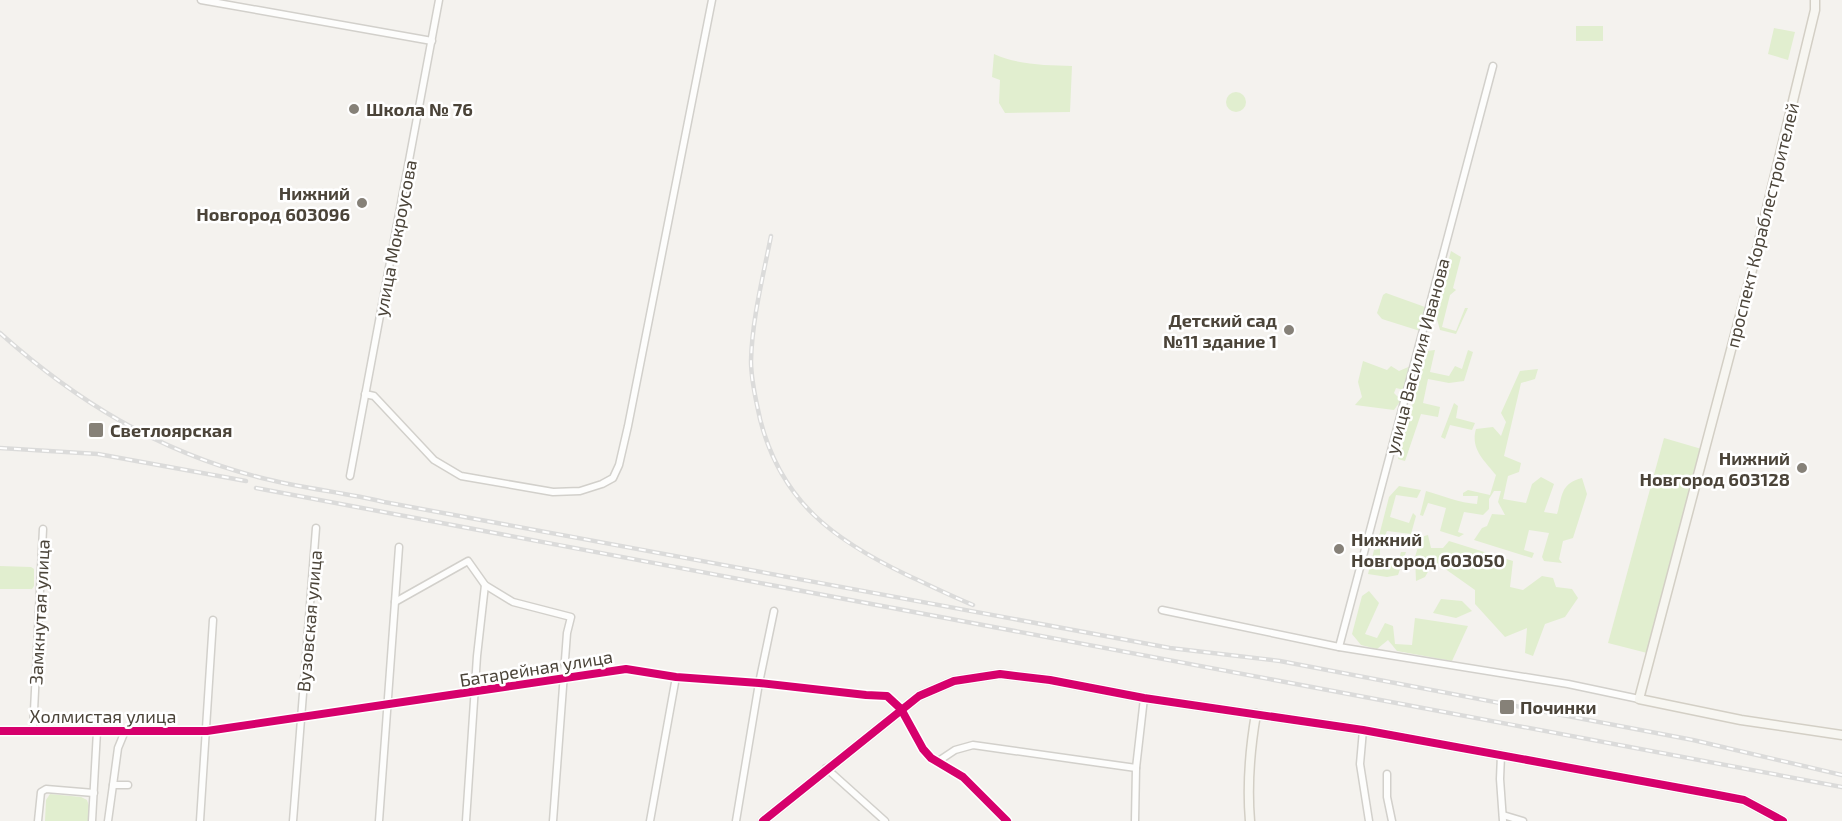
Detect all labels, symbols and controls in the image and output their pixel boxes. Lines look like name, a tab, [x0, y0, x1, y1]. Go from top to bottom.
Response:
place label: Школа № 76	[366, 98, 473, 120]
street label: проспект Кораблестроителей	[1721, 100, 1803, 350]
marker: Школа № 76	[347, 102, 361, 116]
street label: улица Мокроусова	[369, 158, 421, 318]
place label: Нижний Новгород 603096	[196, 182, 350, 225]
marker: Нижний Новгород 603096	[355, 196, 369, 210]
street label: улица Василия Иванова	[1380, 255, 1454, 457]
place label: Детский сад №11 здание 1	[1163, 309, 1277, 352]
marker: Детский сад №11 здание 1	[1282, 323, 1296, 337]
place label: Светлоярская	[110, 419, 232, 441]
marker: Светлоярская	[87, 421, 105, 439]
place label: Нижний Новгород 603128	[1639, 447, 1790, 490]
marker: Нижний Новгород 603128	[1795, 461, 1809, 475]
place label: Нижний Новгород 603050	[1351, 528, 1505, 571]
street label: Замкнутая улица	[24, 539, 54, 685]
marker: Нижний Новгород 603050	[1332, 542, 1346, 556]
street label: Вузовская улица	[292, 549, 326, 693]
street label: Батарейная улица	[458, 645, 614, 691]
place label: Починки	[1520, 696, 1596, 718]
marker: Починки	[1498, 698, 1516, 716]
street label: Холмистая улица	[30, 705, 176, 727]

